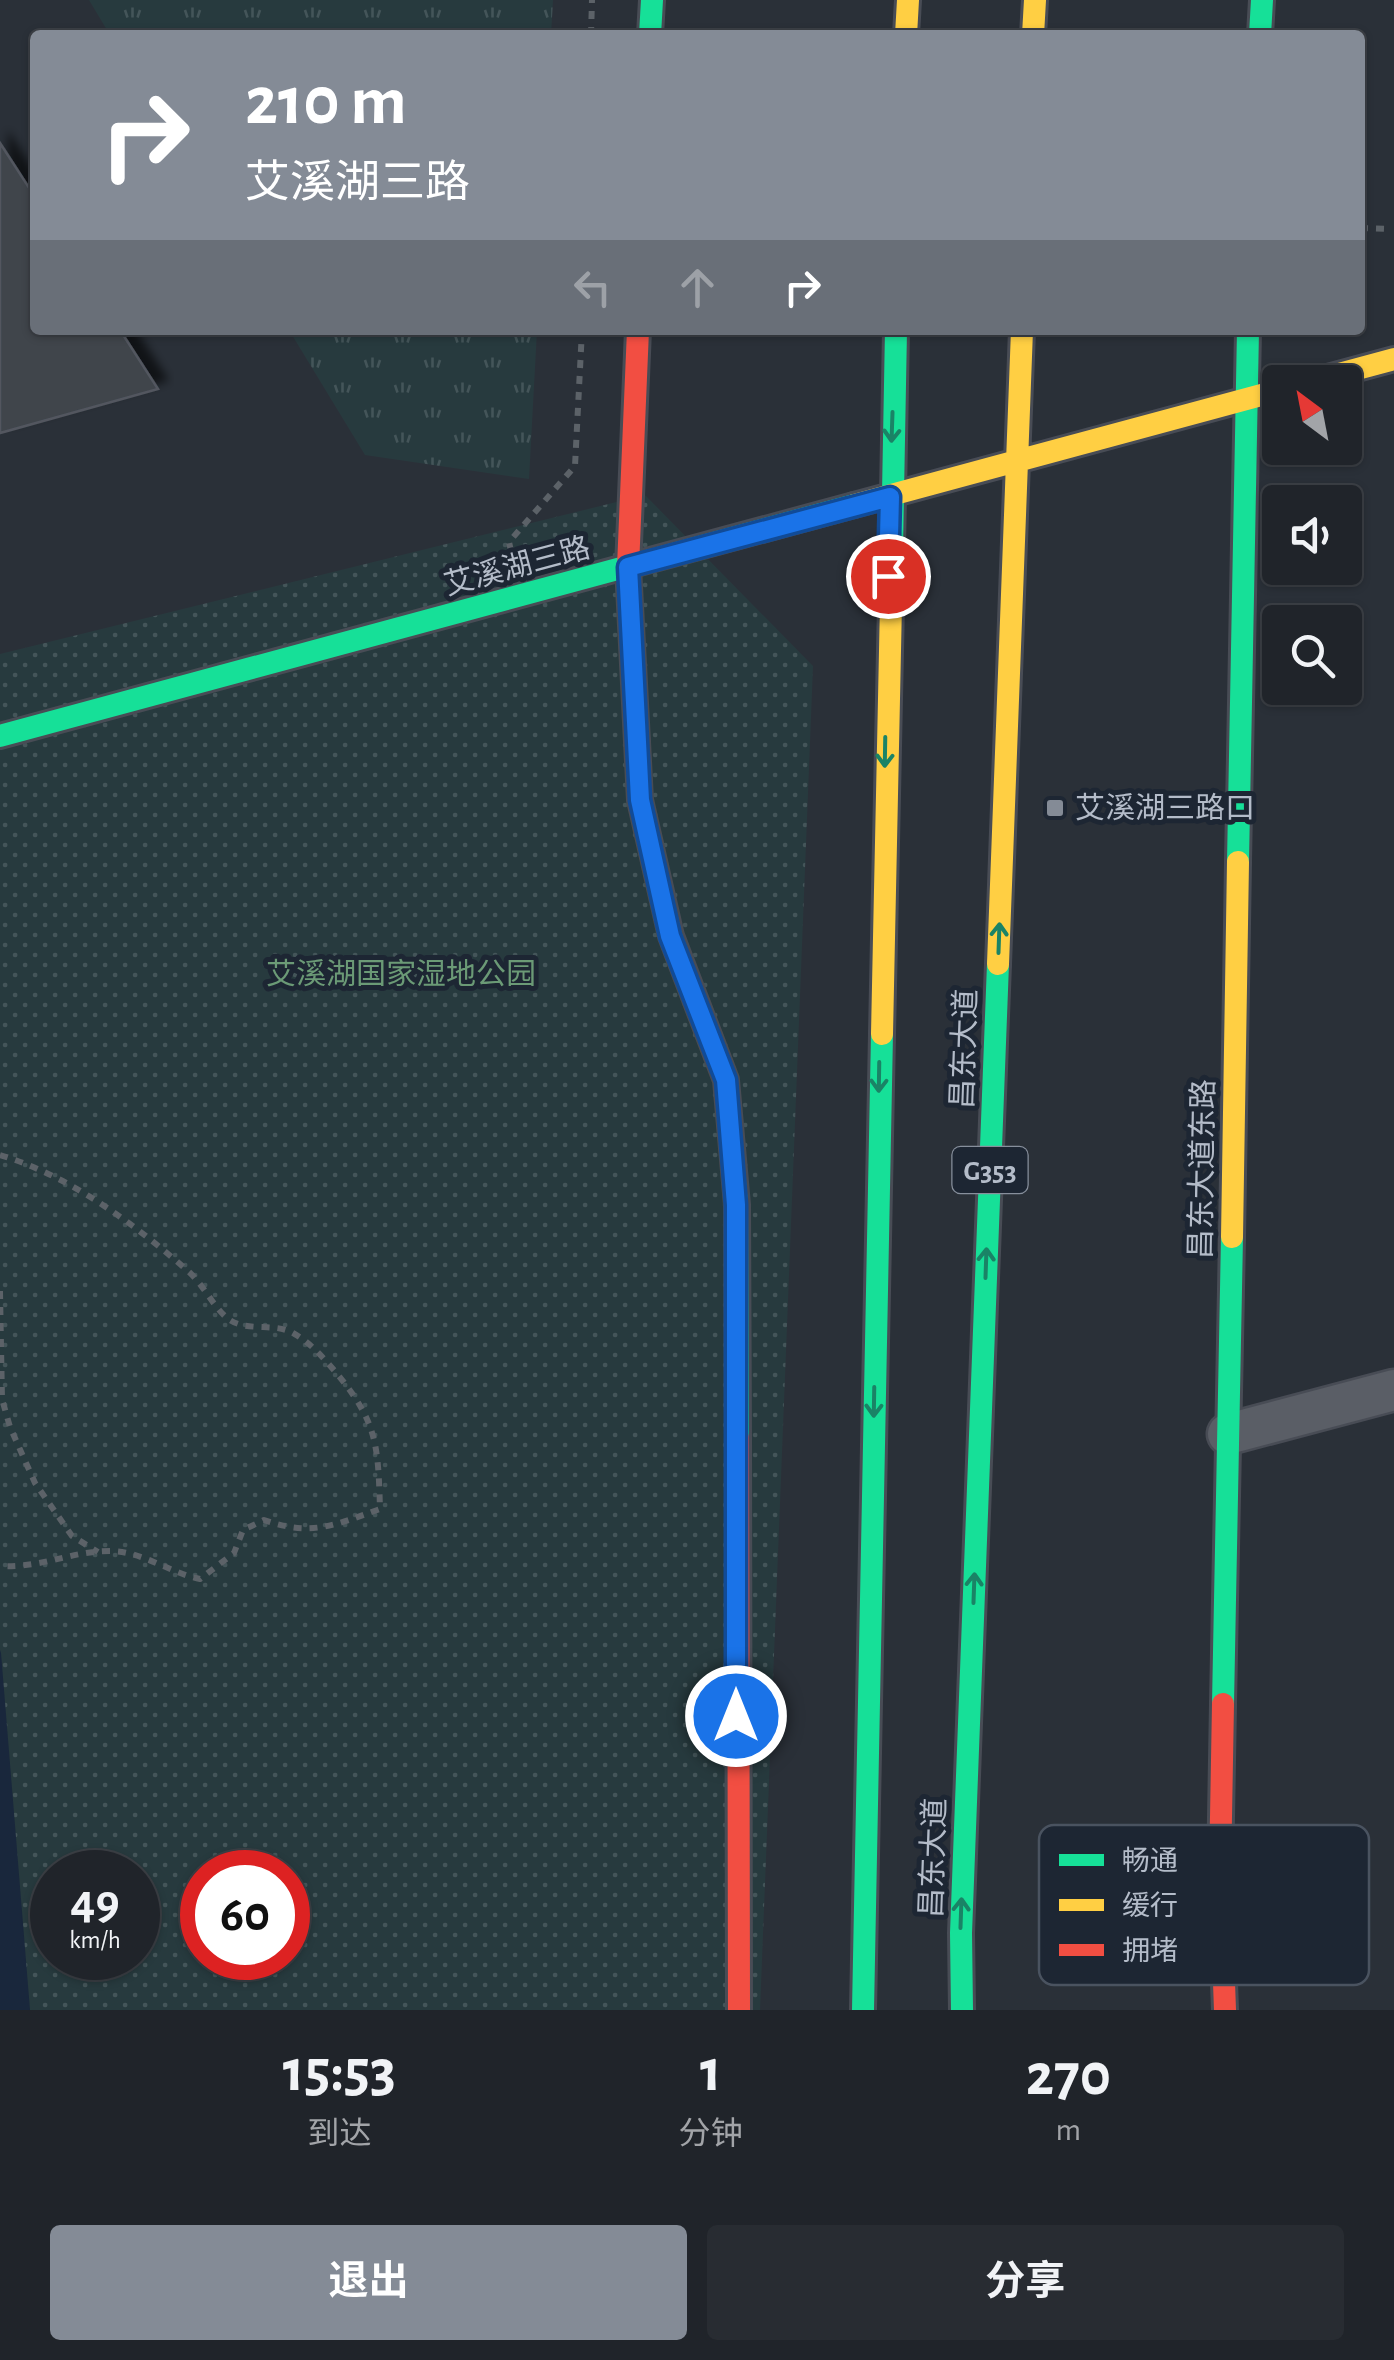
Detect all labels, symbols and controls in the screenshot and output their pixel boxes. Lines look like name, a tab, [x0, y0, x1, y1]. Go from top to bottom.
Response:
text: 210 m	[245, 67, 407, 137]
icon: right	[80, 70, 210, 200]
text: 艾溪湖三路	[245, 161, 470, 206]
icon: left	[565, 260, 620, 315]
icon: ahead	[670, 260, 725, 315]
icon: right	[775, 260, 830, 315]
north arrow	[1262, 365, 1362, 465]
map controls	[1262, 365, 1362, 705]
one-way arrow	[882, 411, 901, 443]
button: sound	[1262, 485, 1362, 585]
street label: 艾溪湖三路	[440, 531, 594, 601]
pin	[846, 534, 931, 619]
icon: arrive	[861, 549, 916, 604]
button: search	[1262, 605, 1362, 705]
one-way arrow	[876, 736, 894, 768]
place label: 艾溪湖三路口	[1075, 792, 1255, 824]
marker: 艾溪湖三路口	[1044, 797, 1066, 819]
one-way arrow	[989, 923, 1008, 955]
park label: 艾溪湖国家湿地公园	[266, 958, 536, 990]
street label: 昌东大道	[946, 988, 982, 1110]
one-way arrow	[870, 1061, 889, 1093]
street label: 昌东大道东路	[1184, 1079, 1220, 1259]
road number: G353	[952, 1147, 1028, 1193]
one-way arrow	[977, 1247, 996, 1280]
one-way arrow	[864, 1386, 884, 1418]
one-way arrow	[964, 1572, 983, 1604]
position arrow	[684, 1664, 788, 1768]
street label: 昌东大道	[915, 1797, 951, 1919]
legend	[1039, 1825, 1369, 1985]
text: 畅通	[1122, 1846, 1178, 1876]
speed limit sign: 60	[180, 1850, 310, 1980]
text: 49	[70, 1878, 120, 1928]
text: 缓行	[1122, 1891, 1178, 1921]
one-way arrow	[952, 1897, 971, 1929]
text: km/h	[69, 1928, 121, 1953]
text: 拥堵	[1122, 1936, 1178, 1966]
text: 15:53	[283, 2042, 396, 2102]
text: 1	[700, 2042, 722, 2102]
text: 270	[1026, 2046, 1111, 2106]
text: m	[1056, 2114, 1081, 2146]
text: 到达	[307, 2118, 371, 2150]
text: 分钟	[679, 2118, 743, 2150]
button: 退出	[50, 2225, 687, 2340]
button: 分享	[707, 2225, 1344, 2340]

